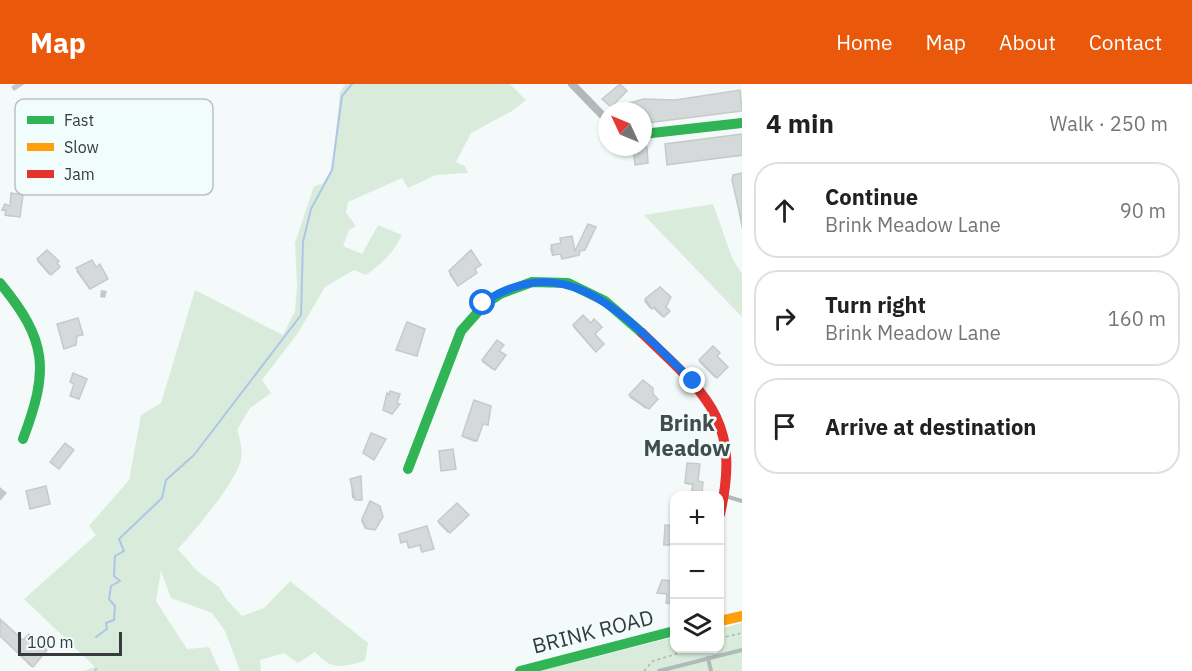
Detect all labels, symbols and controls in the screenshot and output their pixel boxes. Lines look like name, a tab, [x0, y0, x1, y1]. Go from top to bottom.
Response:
text: Map	[30, 24, 86, 61]
text: Home	[836, 28, 893, 56]
text: Map	[926, 28, 966, 56]
text: About	[999, 28, 1056, 56]
text: Contact	[1089, 28, 1162, 56]
legend	[15, 99, 213, 195]
north arrow	[598, 102, 652, 156]
text: 4 min	[766, 106, 834, 140]
text: Fast	[64, 110, 94, 130]
text: Walk · 250 m	[1050, 110, 1168, 137]
text: Slow	[64, 137, 99, 157]
text: Jam	[64, 164, 95, 184]
text: Continue	[825, 182, 918, 211]
icon: ahead	[768, 194, 801, 227]
text: 90 m	[1120, 197, 1166, 224]
text: Brink Meadow Lane	[825, 211, 1001, 238]
route start	[469, 289, 495, 315]
text: Turn right	[825, 290, 926, 319]
icon: right	[768, 302, 801, 335]
text: 160 m	[1108, 305, 1166, 332]
text: Brink Meadow Lane	[825, 319, 1001, 346]
route end	[679, 367, 705, 393]
district label: Brink Meadow	[644, 408, 731, 462]
icon: arrive	[768, 410, 801, 443]
text: Arrive at destination	[825, 412, 1036, 441]
map controls	[670, 491, 724, 653]
button: +	[670, 491, 724, 545]
button: −	[670, 545, 724, 599]
button: layers	[670, 599, 724, 653]
street label: BRINK ROAD	[529, 602, 656, 660]
scale bar	[18, 629, 122, 656]
text: 100 m	[27, 632, 74, 652]

